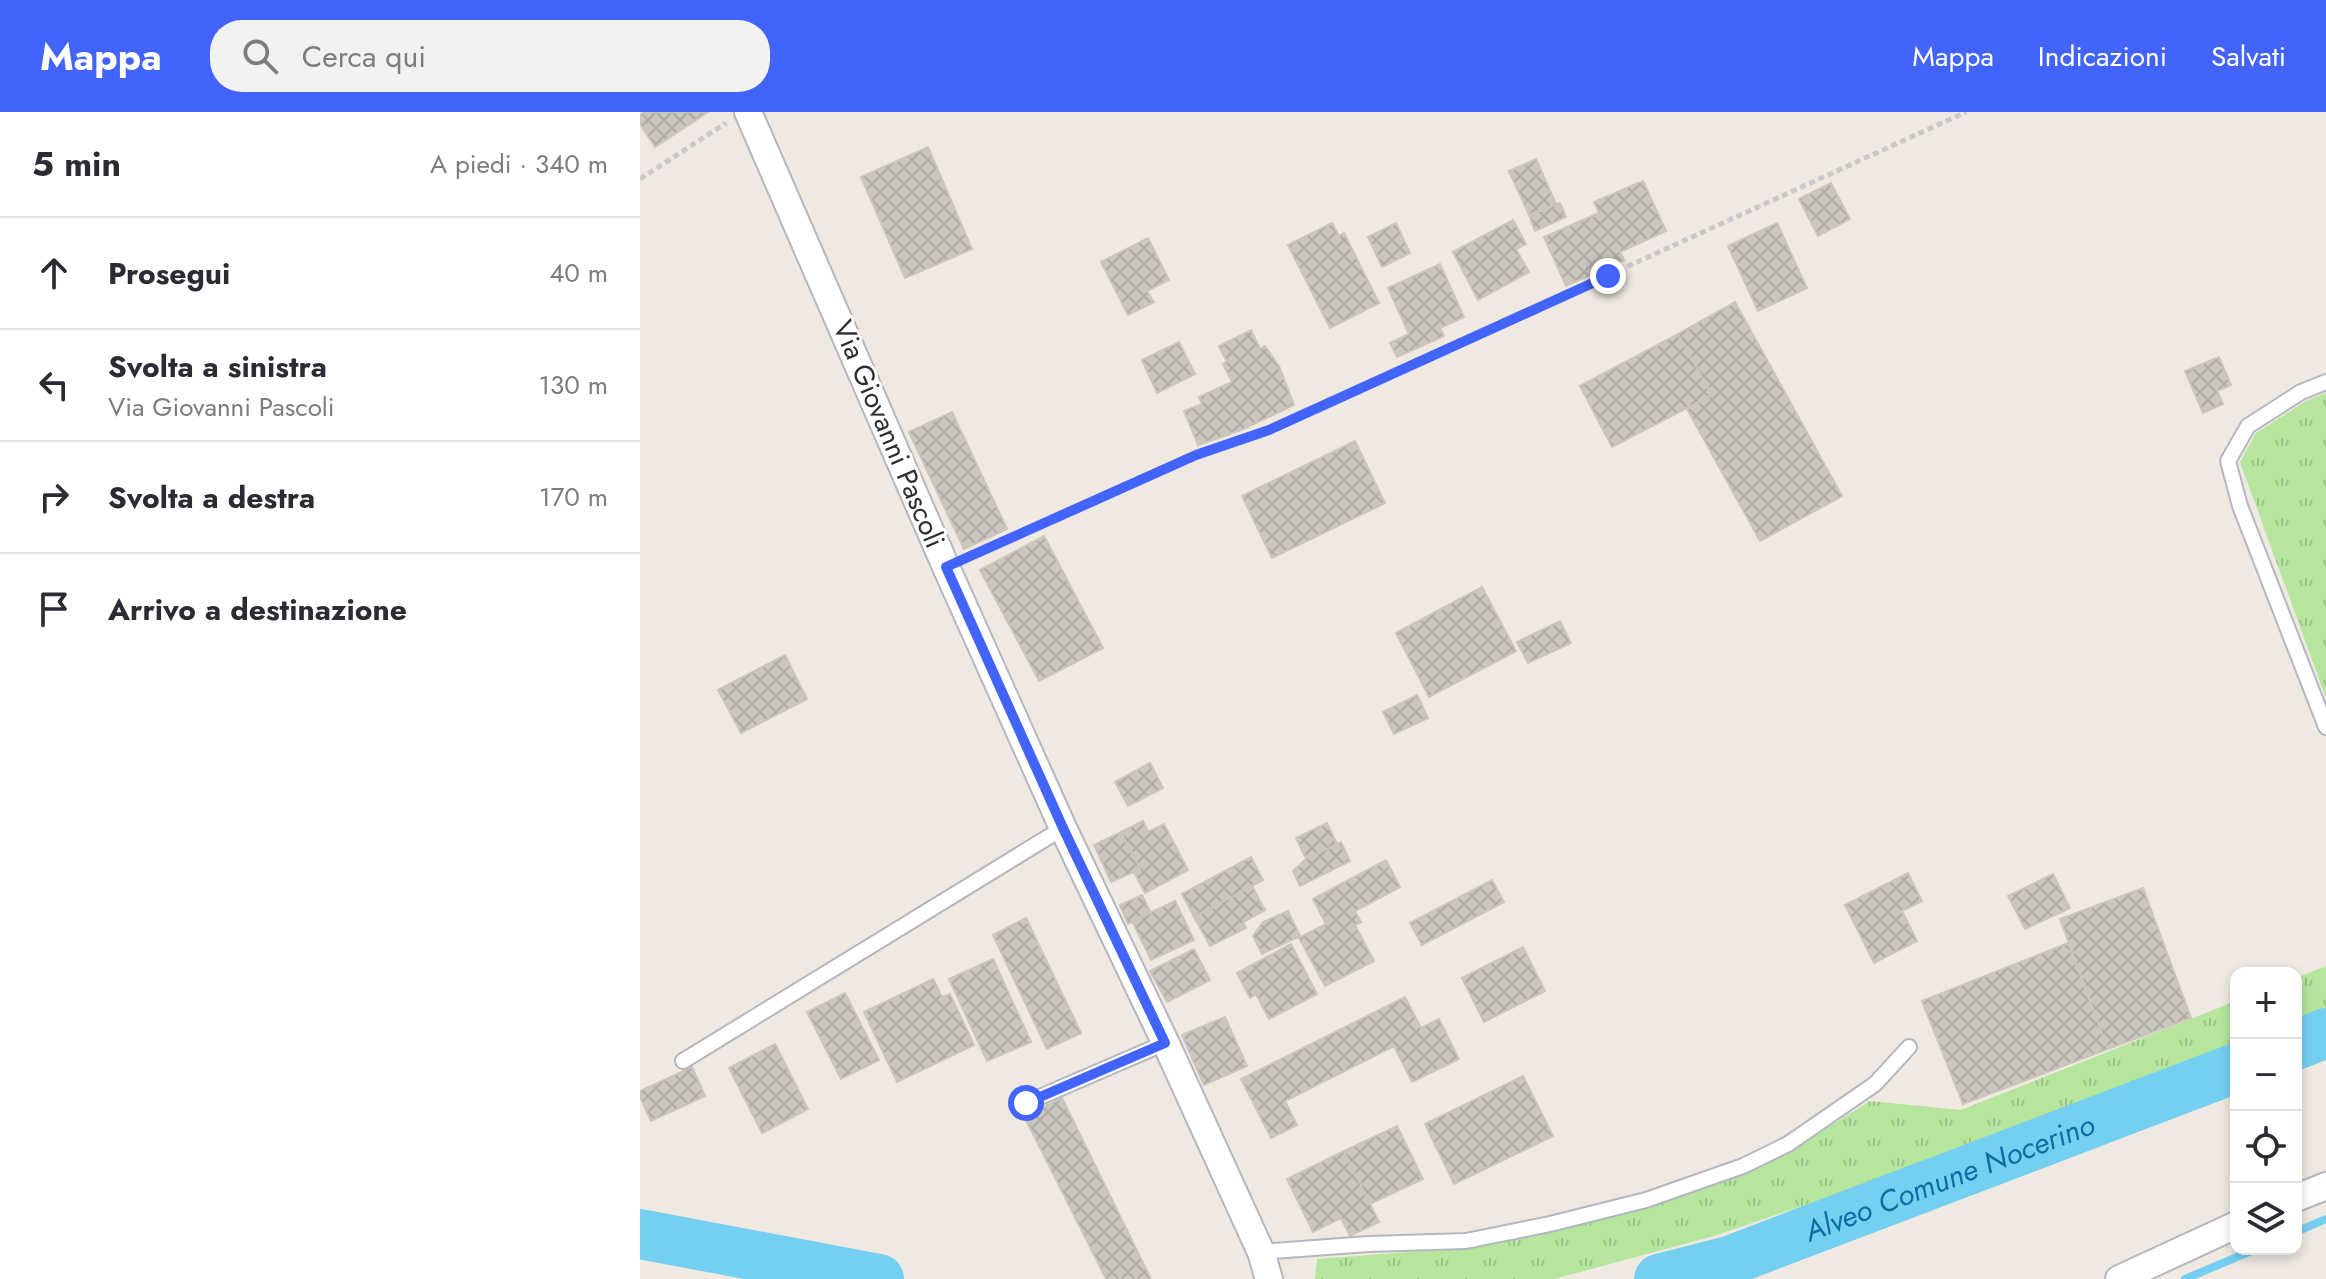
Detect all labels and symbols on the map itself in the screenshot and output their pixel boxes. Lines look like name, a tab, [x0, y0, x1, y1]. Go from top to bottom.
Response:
route end	[1590, 258, 1626, 294]
street label: Via Giovanni Pascoli	[822, 314, 956, 554]
route start	[1008, 1085, 1044, 1121]
water label: Alveo Comune Nocerino	[1797, 1102, 2101, 1252]

